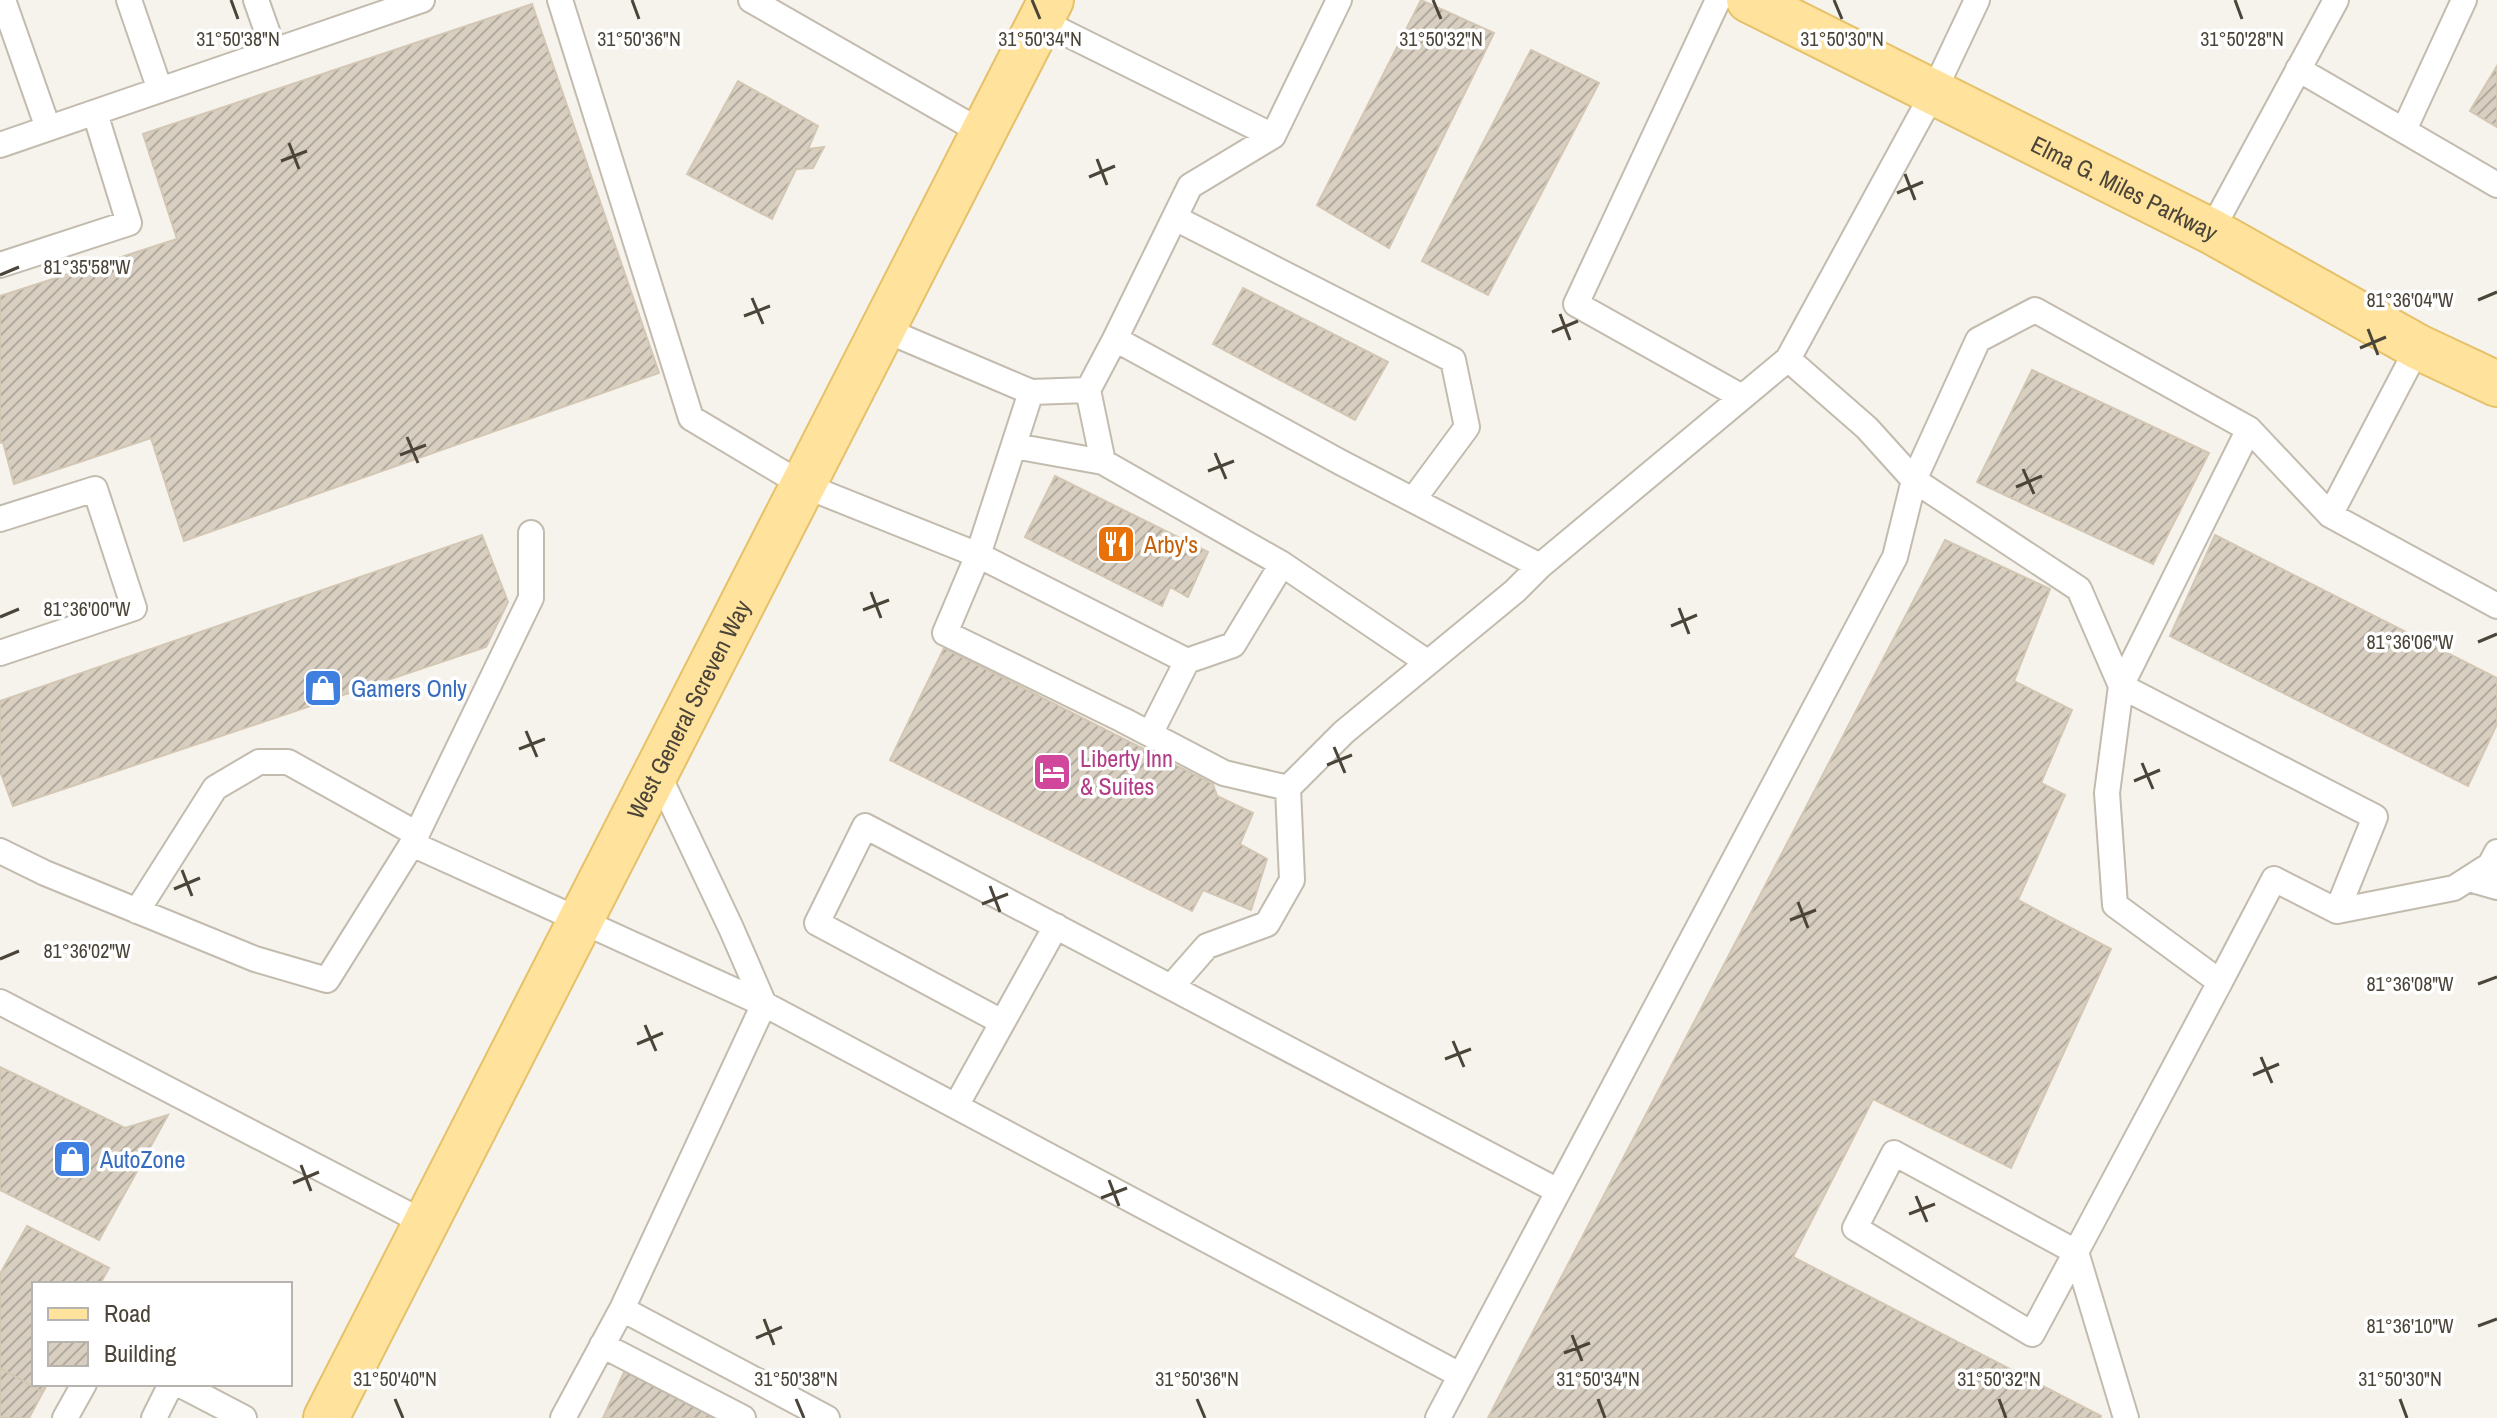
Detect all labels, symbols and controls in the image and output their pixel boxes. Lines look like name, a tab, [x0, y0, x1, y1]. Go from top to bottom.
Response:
text: 31°50'38"N	[196, 25, 280, 52]
text: 31°50'36"N	[597, 25, 681, 52]
text: 31°50'34"N	[998, 25, 1082, 52]
text: 31°50'32"N	[1399, 25, 1483, 52]
text: 31°50'30"N	[1800, 25, 1884, 52]
text: 31°50'28"N	[2200, 25, 2284, 52]
street label: Elma G. Miles Parkway	[2026, 128, 2224, 248]
text: 81°35'58"W	[43, 253, 131, 280]
text: 81°36'04"W	[2366, 286, 2454, 313]
restaurant icon: Arby's	[1095, 523, 1137, 565]
place label: Arby's	[1143, 528, 1198, 560]
street label: West General Screven Way	[619, 594, 758, 824]
text: 81°36'00"W	[43, 595, 131, 622]
text: 81°36'06"W	[2366, 628, 2454, 655]
shop icon: Gamers Only	[302, 667, 344, 709]
place label: Gamers Only	[351, 672, 467, 704]
place label: Liberty Inn & Suites	[1080, 742, 1173, 802]
hotel icon: Liberty Inn & Suites	[1031, 751, 1073, 793]
text: 81°36'02"W	[43, 937, 131, 964]
text: 81°36'08"W	[2366, 970, 2454, 997]
shop icon: AutoZone	[51, 1138, 93, 1180]
place label: AutoZone	[99, 1143, 185, 1175]
legend	[32, 1282, 292, 1386]
text: Road	[104, 1297, 151, 1329]
text: 81°36'10"W	[2366, 1312, 2454, 1339]
text: Building	[104, 1337, 176, 1369]
text: 31°50'40"N	[353, 1365, 437, 1392]
text: 31°50'38"N	[754, 1365, 838, 1392]
text: 31°50'36"N	[1155, 1365, 1239, 1392]
text: 31°50'34"N	[1556, 1365, 1640, 1392]
text: 31°50'32"N	[1957, 1365, 2041, 1392]
text: 31°50'30"N	[2358, 1365, 2442, 1392]

